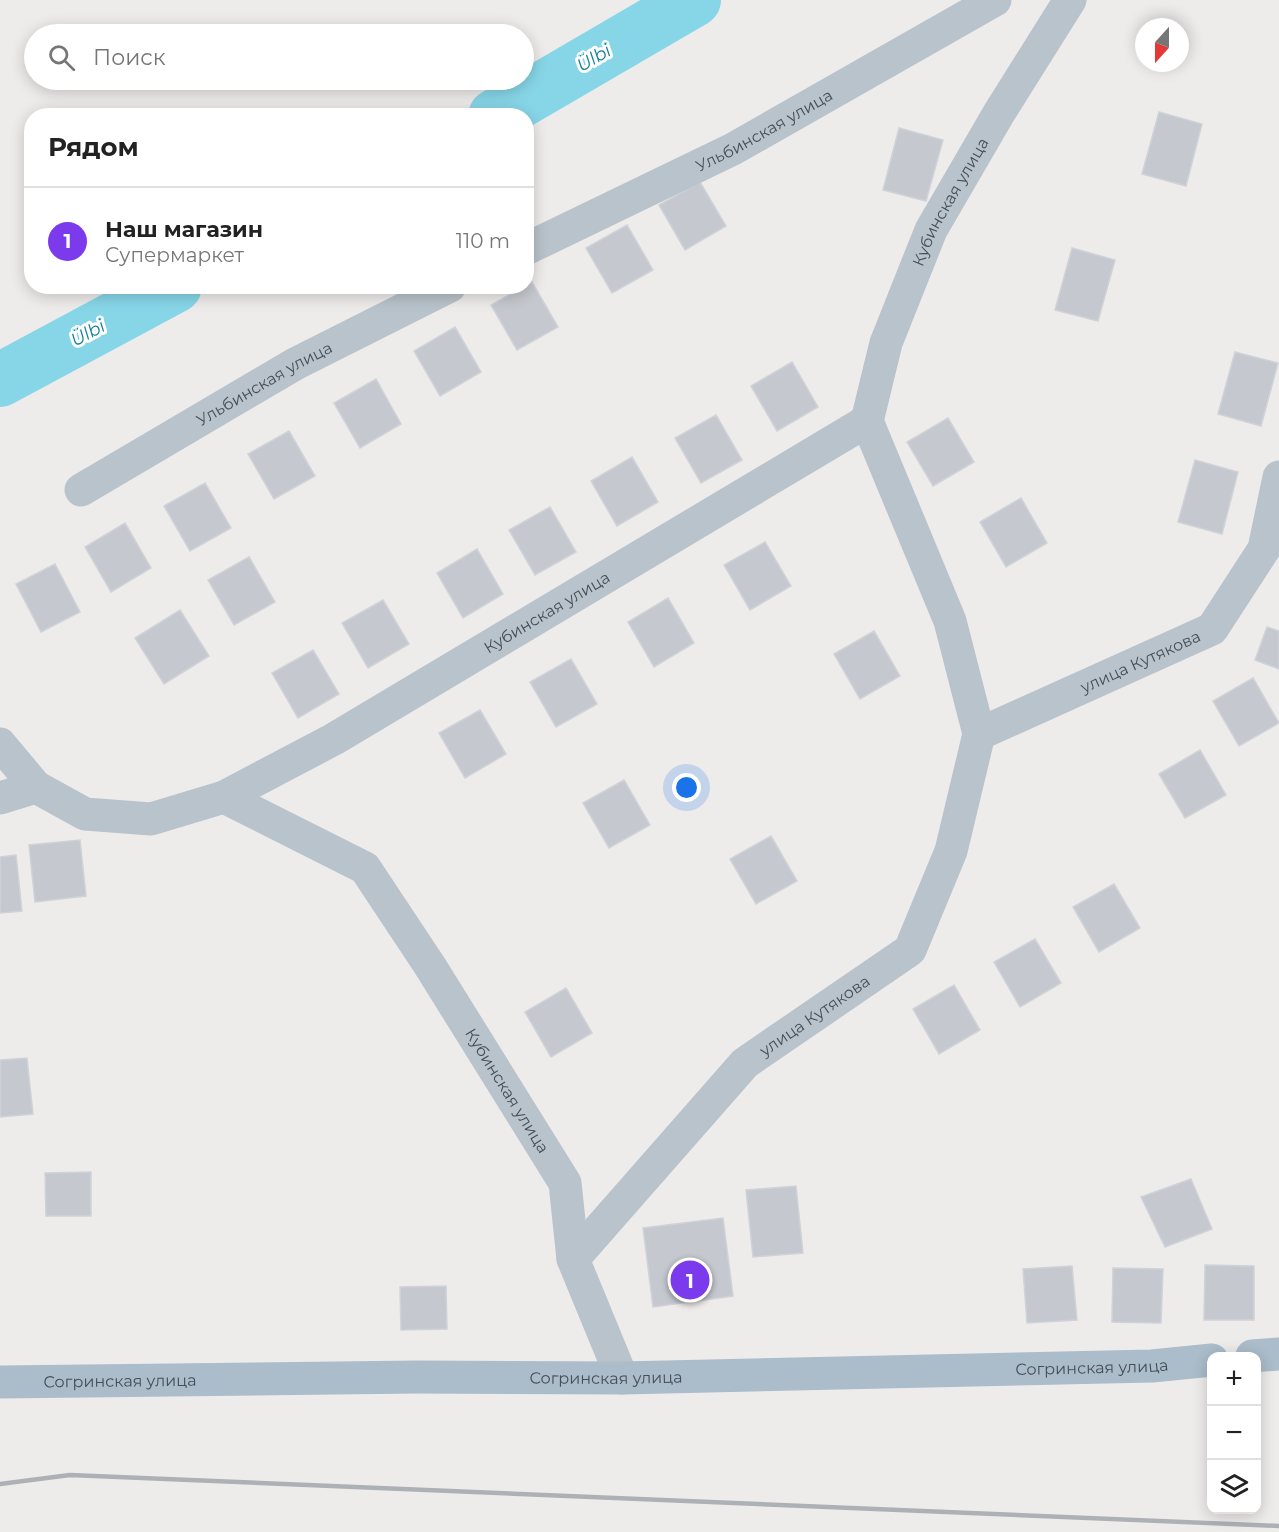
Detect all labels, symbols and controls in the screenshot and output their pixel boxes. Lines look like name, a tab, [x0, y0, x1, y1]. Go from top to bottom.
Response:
north arrow	[1135, 18, 1189, 72]
search box	[24, 24, 534, 90]
water label: Ülbi	[573, 39, 615, 76]
icon: search	[45, 41, 78, 74]
text: Поиск	[93, 44, 165, 71]
street label: Ульбинская улица	[692, 85, 836, 175]
text: Рядом	[48, 131, 139, 163]
street label: Кубинская улица	[908, 134, 992, 269]
text: Наш магазин	[105, 216, 263, 243]
text: 1	[64, 229, 71, 253]
text: 110 m	[456, 229, 510, 253]
text: Супермаркет	[105, 243, 244, 267]
water label: Ülbi	[67, 315, 109, 351]
street label: Ульбинская улица	[193, 337, 335, 429]
street label: Кубинская улица	[480, 567, 613, 657]
street label: улица Кутякова	[1077, 626, 1203, 697]
your location	[672, 773, 701, 802]
street label: улица Кутякова	[755, 971, 873, 1060]
street label: Кубинская улица	[461, 1025, 553, 1156]
pin: 1	[670, 1258, 710, 1302]
map controls	[1207, 1352, 1261, 1514]
button: +	[1207, 1352, 1261, 1406]
street label: Согринская улица	[1015, 1355, 1169, 1379]
street label: Согринская улица	[529, 1367, 683, 1388]
street label: Согринская улица	[43, 1370, 197, 1391]
button: −	[1207, 1406, 1261, 1460]
button: layers	[1207, 1460, 1261, 1514]

